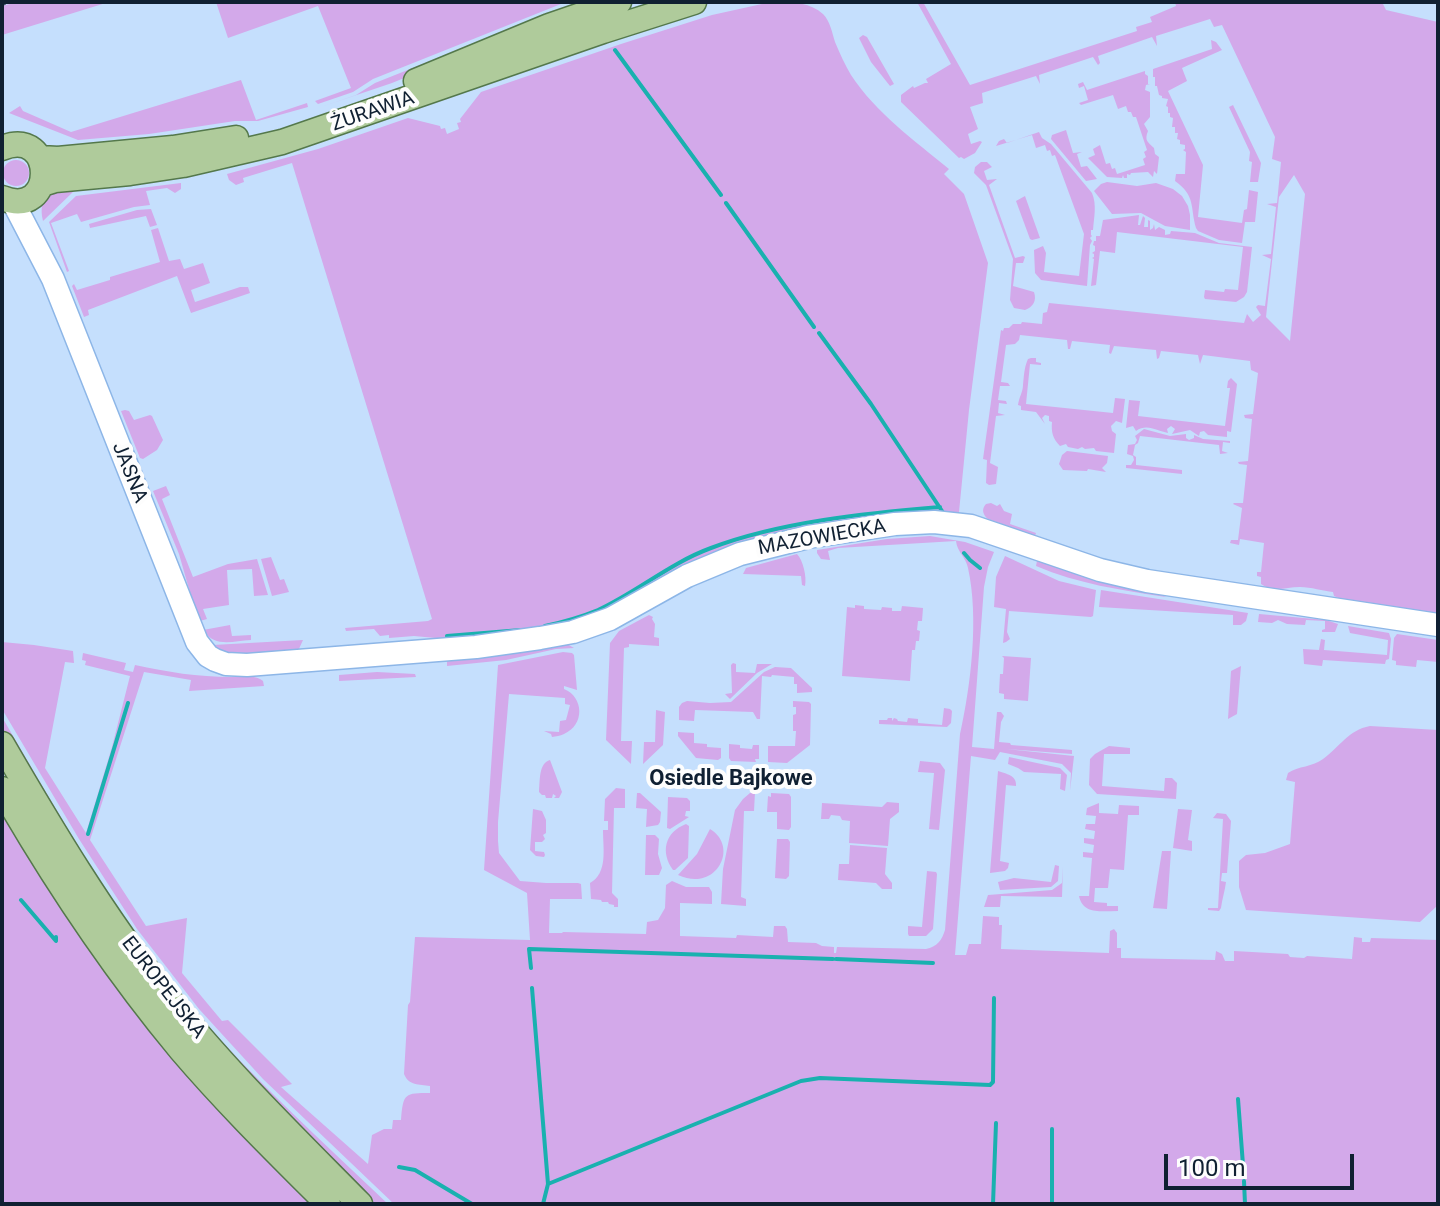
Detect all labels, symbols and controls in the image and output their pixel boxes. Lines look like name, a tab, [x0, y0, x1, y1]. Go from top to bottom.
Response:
street label: ŻURAWIA	[328, 87, 418, 137]
street label: JASNA	[106, 439, 152, 507]
street label: MAZOWIECKA	[756, 515, 888, 561]
district label: Osiedle Bajkowe	[649, 766, 813, 792]
street label: EUROPEJSKA	[116, 932, 210, 1044]
scale bar	[1168, 1138, 1358, 1188]
text: 100 m	[1178, 1154, 1245, 1182]

